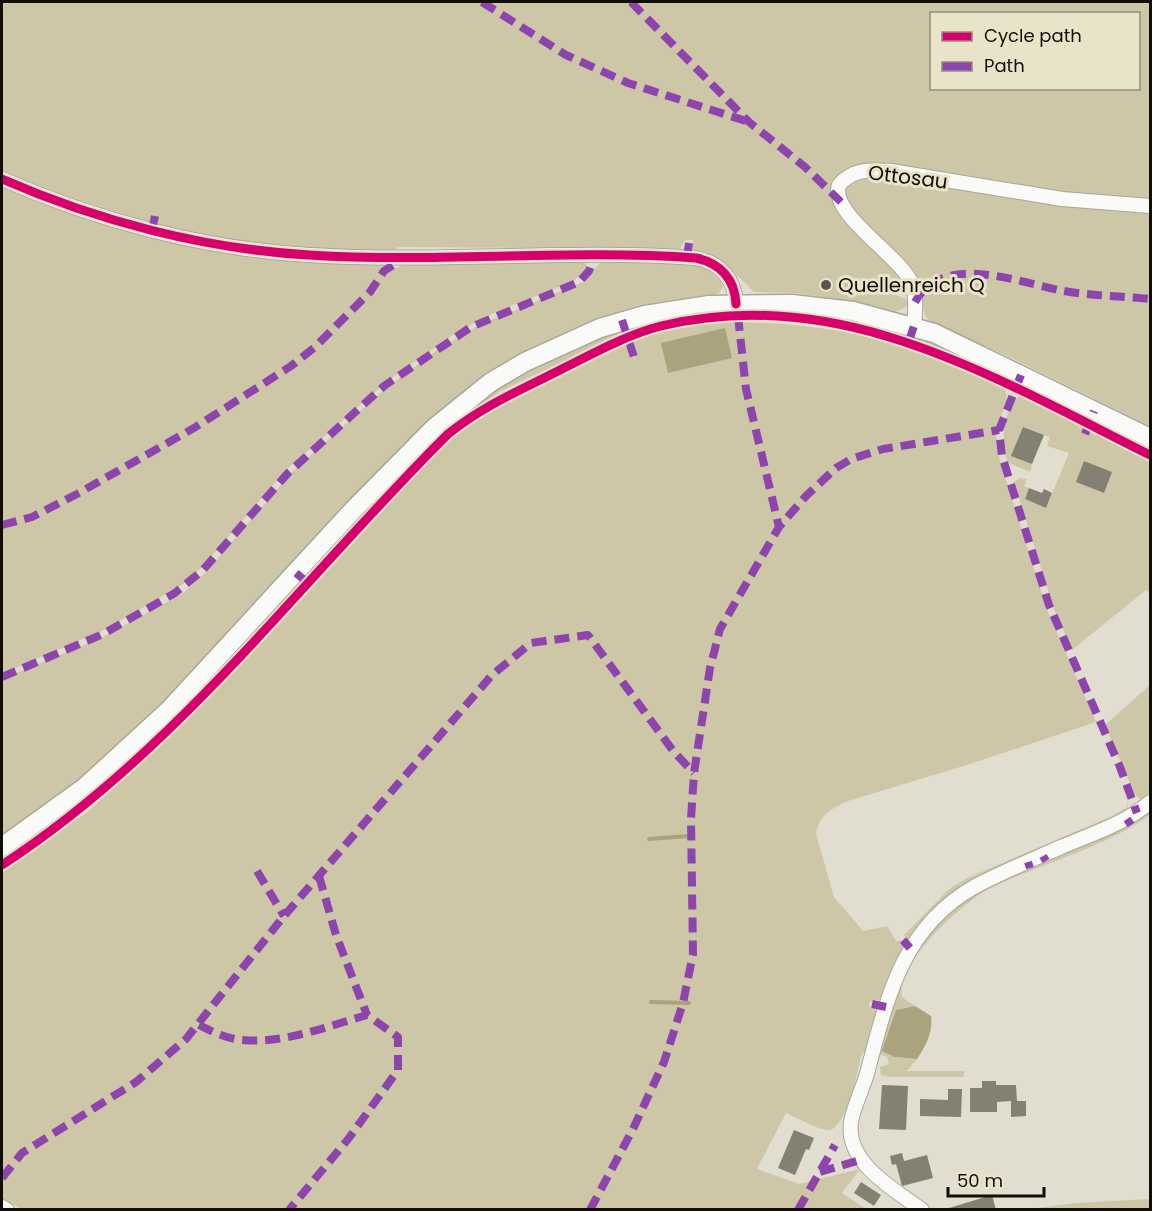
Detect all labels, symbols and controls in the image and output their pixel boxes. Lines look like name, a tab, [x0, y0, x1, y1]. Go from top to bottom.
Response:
legend	[930, 12, 1140, 90]
text: Cycle path	[984, 23, 1082, 48]
text: Path	[984, 53, 1025, 78]
street label: Ottosau	[867, 158, 949, 196]
place label: Quellenreich Q	[838, 271, 985, 299]
marker: Quellenreich Q	[819, 278, 833, 292]
scale bar	[948, 1160, 1044, 1198]
text: 50 m	[957, 1168, 1003, 1193]

